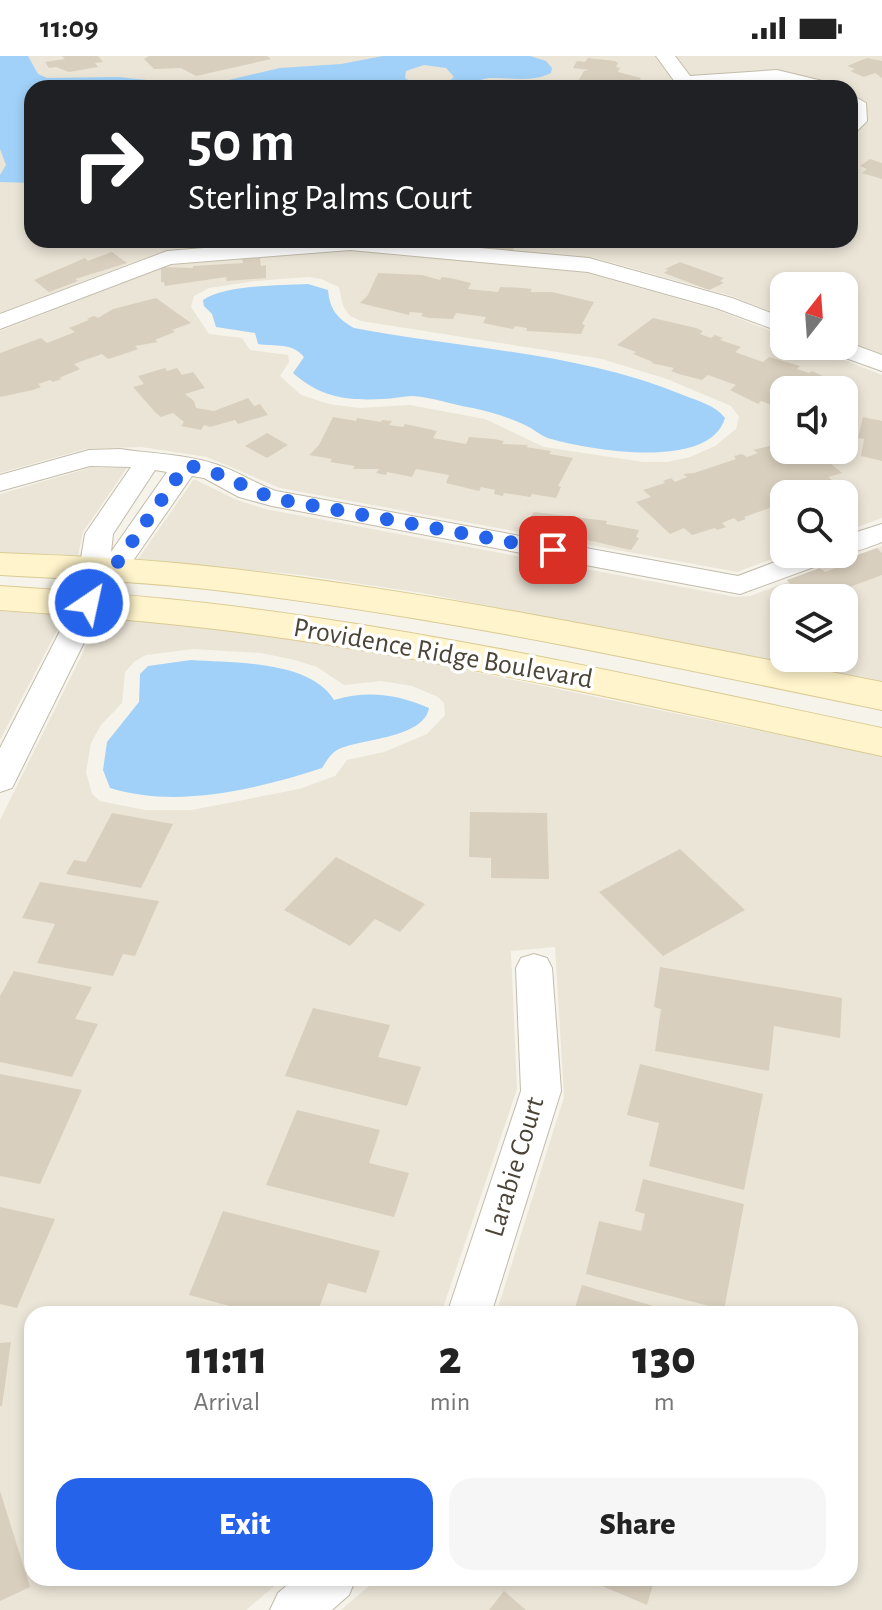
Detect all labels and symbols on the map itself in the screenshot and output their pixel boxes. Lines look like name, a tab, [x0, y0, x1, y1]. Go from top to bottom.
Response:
north arrow	[770, 272, 858, 360]
pin	[519, 516, 587, 584]
position arrow	[47, 561, 131, 645]
street label: Providence Ridge Boulevard	[291, 614, 595, 694]
street label: Larabie Court	[480, 1094, 550, 1240]

